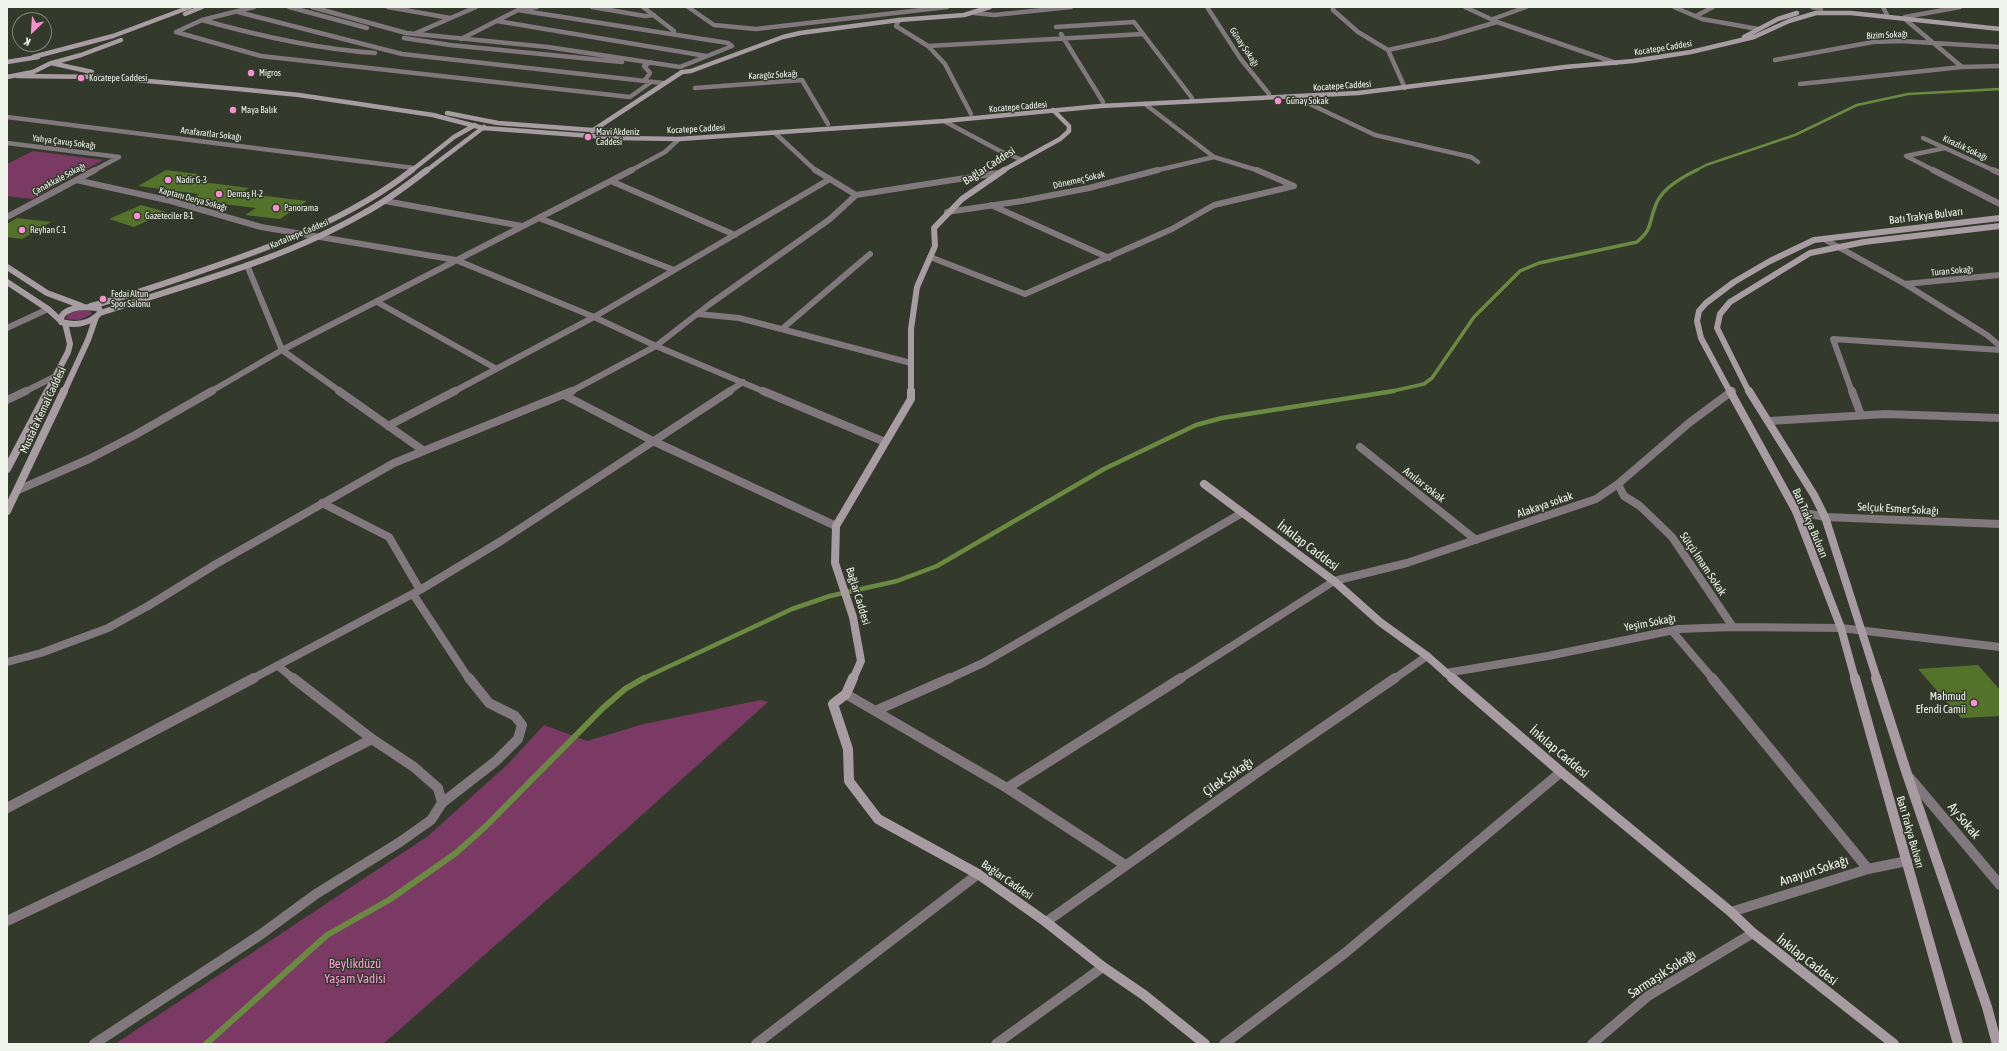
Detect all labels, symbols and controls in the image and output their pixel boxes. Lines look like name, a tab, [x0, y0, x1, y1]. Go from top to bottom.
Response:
north arrow	[12, 12, 52, 52]
street label: Günay Sokağı	[1227, 25, 1261, 69]
street label: Bizim Sokağı	[1866, 29, 1908, 41]
text: K	[22, 35, 32, 49]
street label: Kocatepe Caddesi	[1633, 38, 1693, 58]
marker: Migros	[246, 68, 256, 78]
place label: Migros	[259, 68, 281, 78]
street label: Karagöz Sokağı	[748, 68, 798, 82]
marker: Kocatepe Caddesi	[76, 73, 86, 83]
place label: Kocatepe Caddesi	[89, 73, 147, 83]
street label: Kocatepe Caddesi	[1313, 79, 1371, 93]
marker: Günay Sokak	[1273, 96, 1283, 106]
place label: Günay Sokak	[1286, 96, 1329, 106]
street label: Kocatepe Caddesi	[989, 99, 1047, 115]
marker: Maya Balık	[228, 105, 238, 115]
place label: Maya Balık	[241, 105, 277, 115]
street label: Kocatepe Caddesi	[667, 122, 725, 136]
street label: Anafaratlar Sokağı	[180, 125, 242, 143]
place label: Mavi Akdeniz Caddesi	[596, 127, 639, 148]
marker: Mavi Akdeniz Caddesi	[583, 132, 593, 142]
street label: Yahya Çavuş Sokağı	[32, 133, 96, 151]
street label: Kirazlık Sokağı	[1941, 133, 1989, 163]
street label: Bağlar Caddesi	[960, 144, 1018, 188]
street label: Çanakkale Sokağı	[31, 160, 87, 198]
street label: Dönemeç Sokak	[1052, 169, 1106, 191]
marker: Nadir G-3	[163, 175, 173, 185]
place label: Nadir G-3	[176, 175, 207, 185]
street label: Kaptanı Derya Sokağı	[158, 185, 228, 213]
marker: Demaş H-2	[214, 189, 224, 199]
place label: Demaş H-2	[227, 189, 263, 199]
marker: Panorama	[271, 203, 281, 213]
place label: Panorama	[284, 203, 318, 213]
street label: Batı Trakya Bulvarı	[1888, 205, 1964, 227]
marker: Gazeteciler B-1	[132, 211, 142, 221]
place label: Gazeteciler B-1	[145, 211, 194, 221]
street label: Kartaltepe Caddesi	[268, 217, 330, 251]
marker: Reyhan C-1	[17, 225, 27, 235]
place label: Reyhan C-1	[30, 225, 66, 235]
street label: Turan Sokağı	[1931, 264, 1973, 278]
place label: Fedai Altun Spor Salonu	[111, 289, 150, 310]
marker: Fedai Altun Spor Salonu	[98, 294, 108, 304]
street label: Mustafa Kemal Caddesi	[17, 365, 69, 455]
street label: Anılar sokak	[1400, 464, 1448, 506]
street label: Batı Trakya Bulvarı	[1789, 486, 1831, 560]
street label: Alakaya sokak	[1515, 489, 1575, 521]
street label: Selçuk Esmer Sokağı	[1857, 500, 1939, 518]
street label: İnkılap Caddesi	[1274, 518, 1342, 574]
street label: Sütçü İmam Sokak	[1677, 530, 1729, 598]
street label: Bağlar Caddesi	[843, 566, 873, 626]
street label: Yeşim Sokağı	[1623, 612, 1677, 634]
place label: Mahmud Efendi Camii	[1916, 690, 1966, 716]
marker: Mahmud Efendi Camii	[1969, 698, 1979, 708]
street label: İnkılap Caddesi	[1526, 723, 1592, 781]
street label: Çilek Sokağı	[1200, 754, 1256, 800]
street label: Batı Trakya Bulvarı	[1893, 794, 1927, 870]
street label: Ay Sokak	[1944, 800, 1984, 842]
street label: Anayurt Sokağı	[1778, 853, 1850, 889]
street label: Bağlar Caddesi	[979, 857, 1035, 903]
street label: İnkılap Caddesi	[1773, 931, 1841, 989]
street label: Sarmaşık Sokağı	[1625, 946, 1699, 1002]
park label: Beylikdüzü Yaşam Vadisi	[324, 956, 386, 987]

